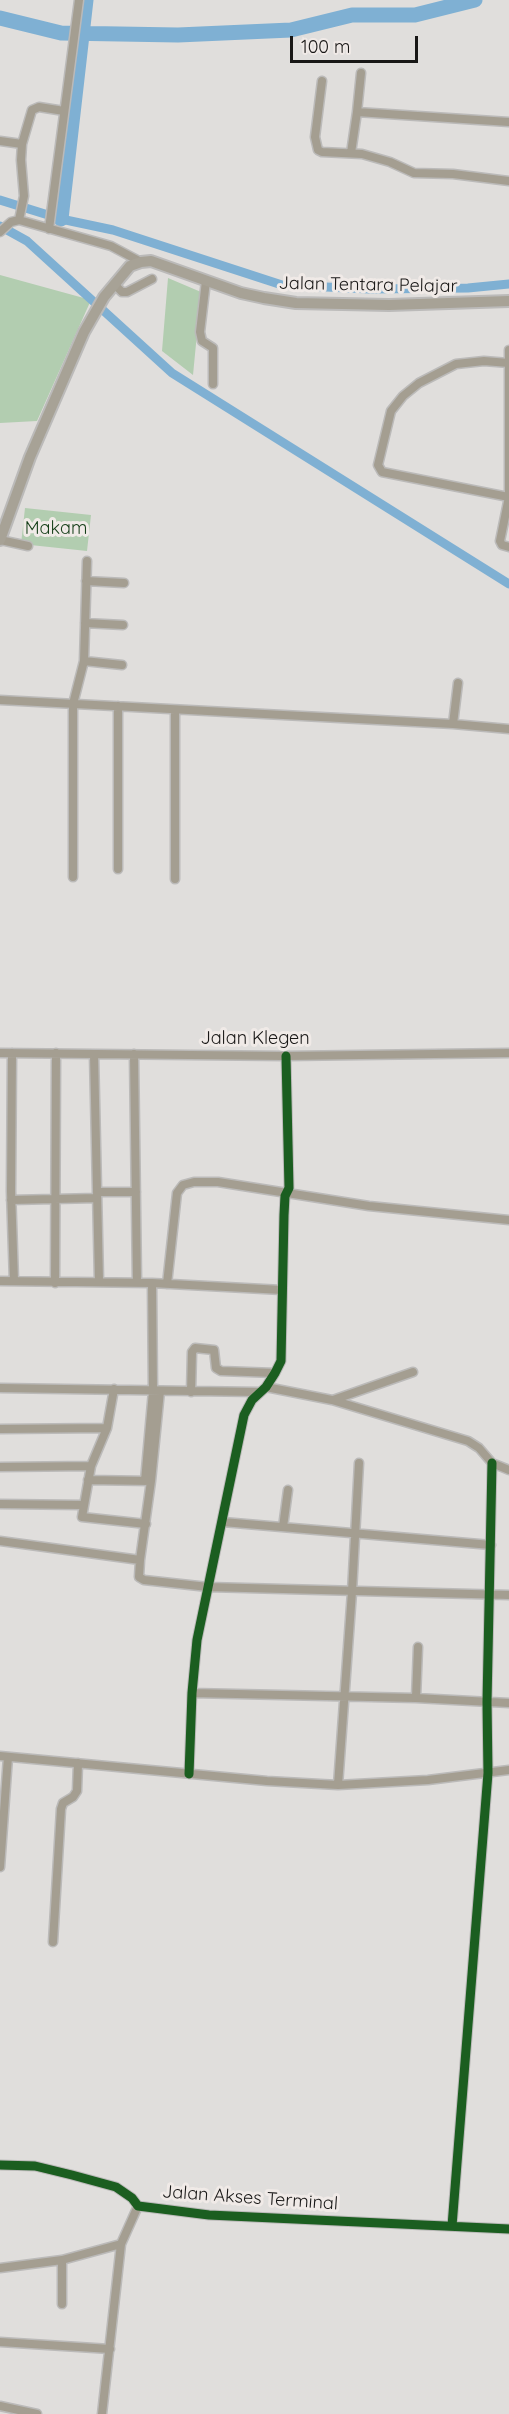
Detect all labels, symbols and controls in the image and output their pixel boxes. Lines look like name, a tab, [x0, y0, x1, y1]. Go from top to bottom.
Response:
scale bar	[293, 24, 420, 62]
text: 100 m	[301, 35, 350, 58]
street label: Jalan Tentara Pelajar	[278, 273, 458, 297]
park label: Makam	[25, 518, 87, 540]
street label: Jalan Klegen	[200, 1028, 310, 1050]
street label: Jalan Akses Terminal	[161, 2181, 339, 2215]

